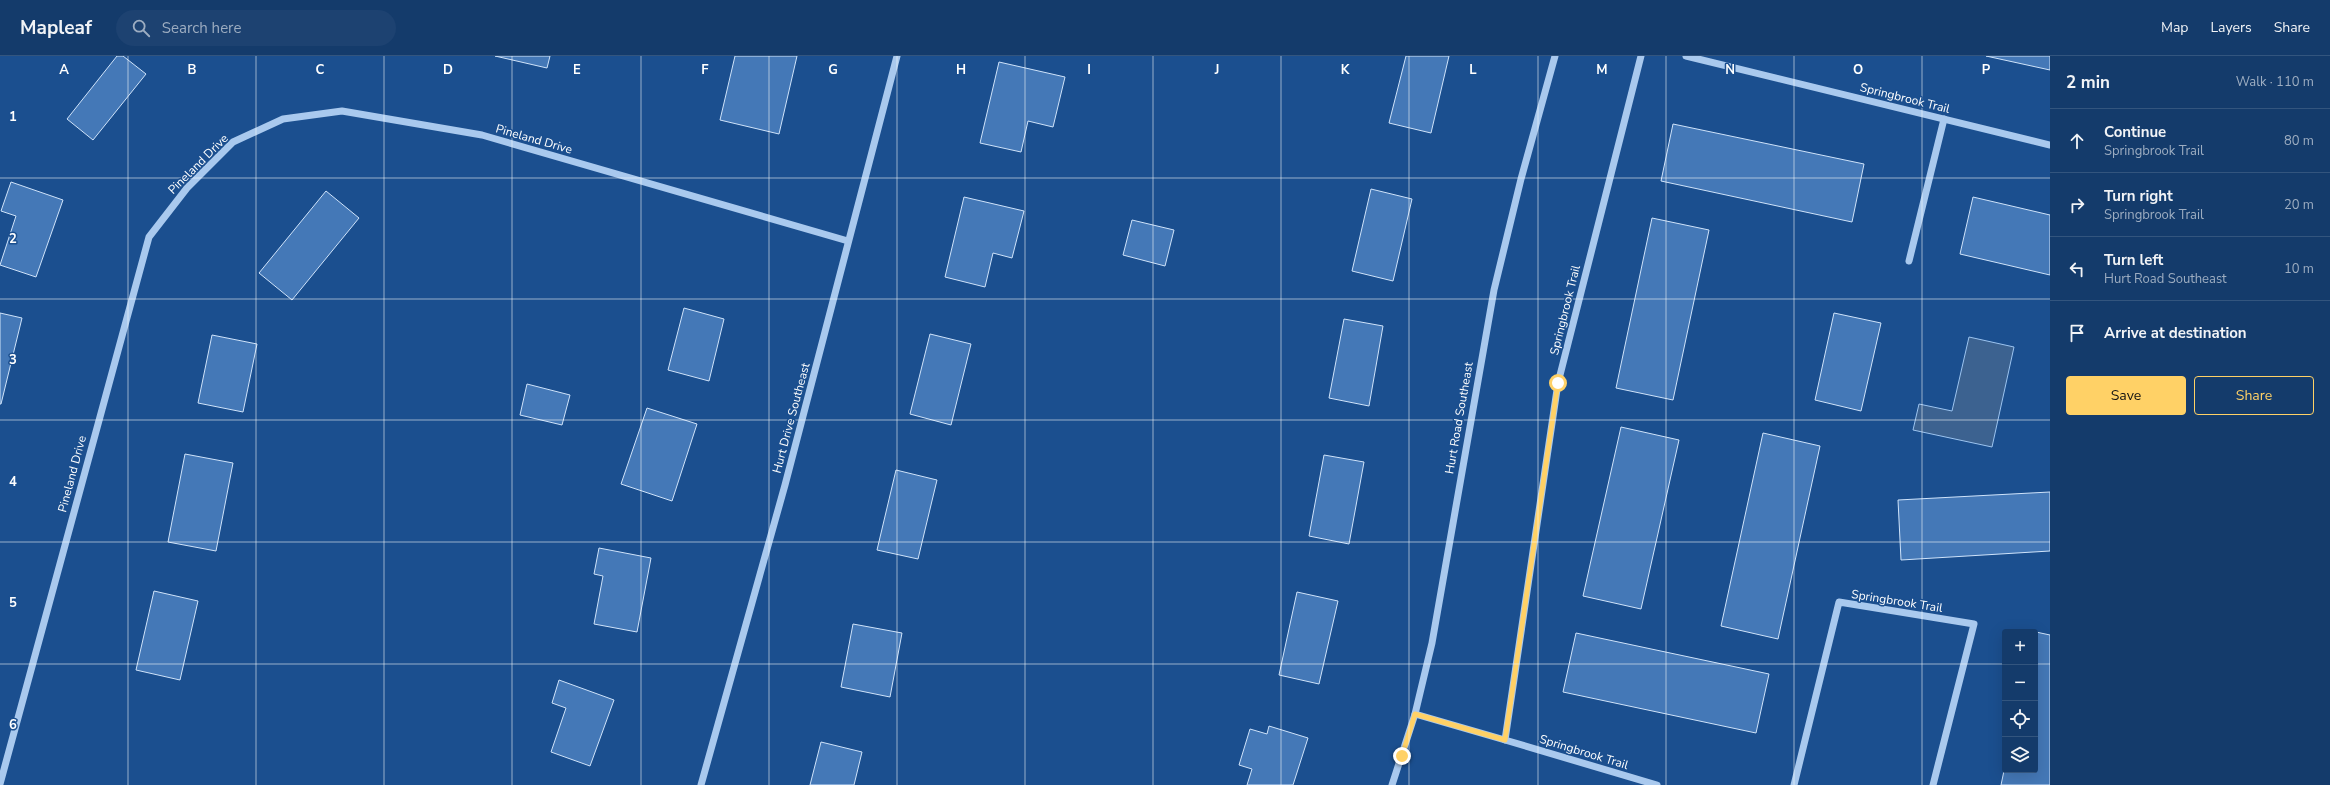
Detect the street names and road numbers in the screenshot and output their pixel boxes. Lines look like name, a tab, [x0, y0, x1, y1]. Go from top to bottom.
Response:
street label: Springbrook Trail	[1858, 79, 1952, 117]
street label: Pineland Drive	[494, 120, 574, 158]
street label: Pineland Drive	[164, 130, 232, 198]
street label: Springbrook Trail	[1546, 263, 1584, 357]
street label: Hurt Drive Southeast	[769, 360, 814, 475]
street label: Hurt Road Southeast	[1441, 360, 1477, 475]
street label: Pineland Drive	[54, 434, 90, 514]
street label: Springbrook Trail	[1850, 586, 1944, 616]
street label: Springbrook Trail	[1538, 731, 1631, 773]

